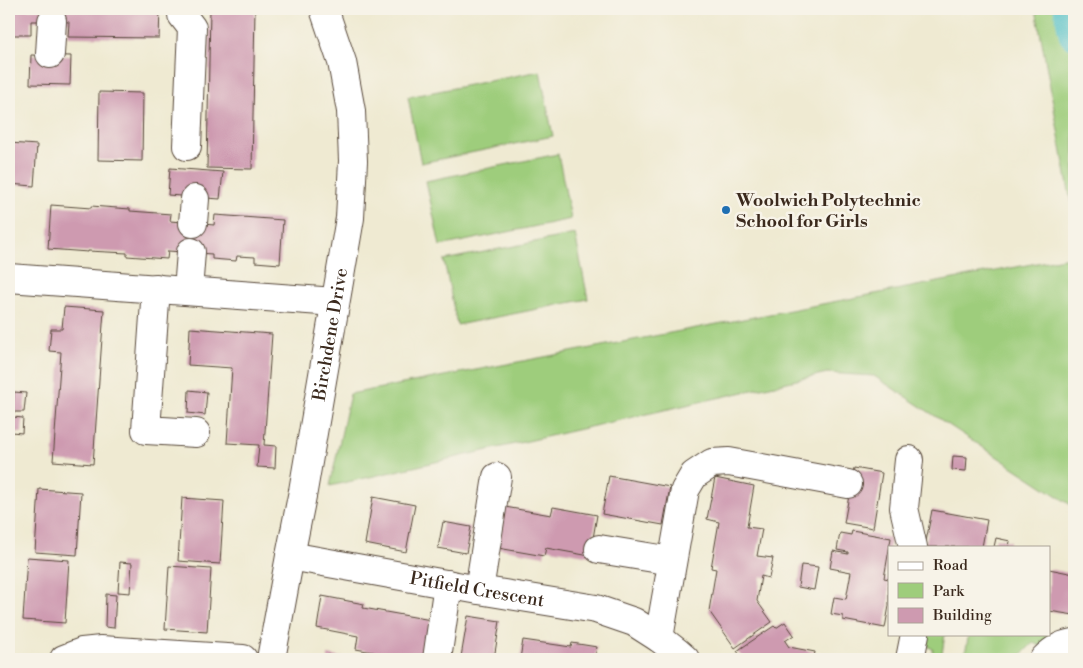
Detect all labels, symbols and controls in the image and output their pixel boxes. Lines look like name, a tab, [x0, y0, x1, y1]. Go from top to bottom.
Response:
place label: Woolwich Polytechnic School for Girls	[735, 189, 921, 233]
marker: Woolwich Polytechnic School for Girls	[720, 204, 732, 216]
street label: Birchdene Drive	[307, 266, 353, 404]
legend	[888, 546, 1050, 636]
text: Road	[933, 556, 968, 575]
street label: Pitfield Crescent	[408, 566, 547, 612]
text: Park	[933, 582, 965, 601]
text: Building	[932, 606, 992, 625]

